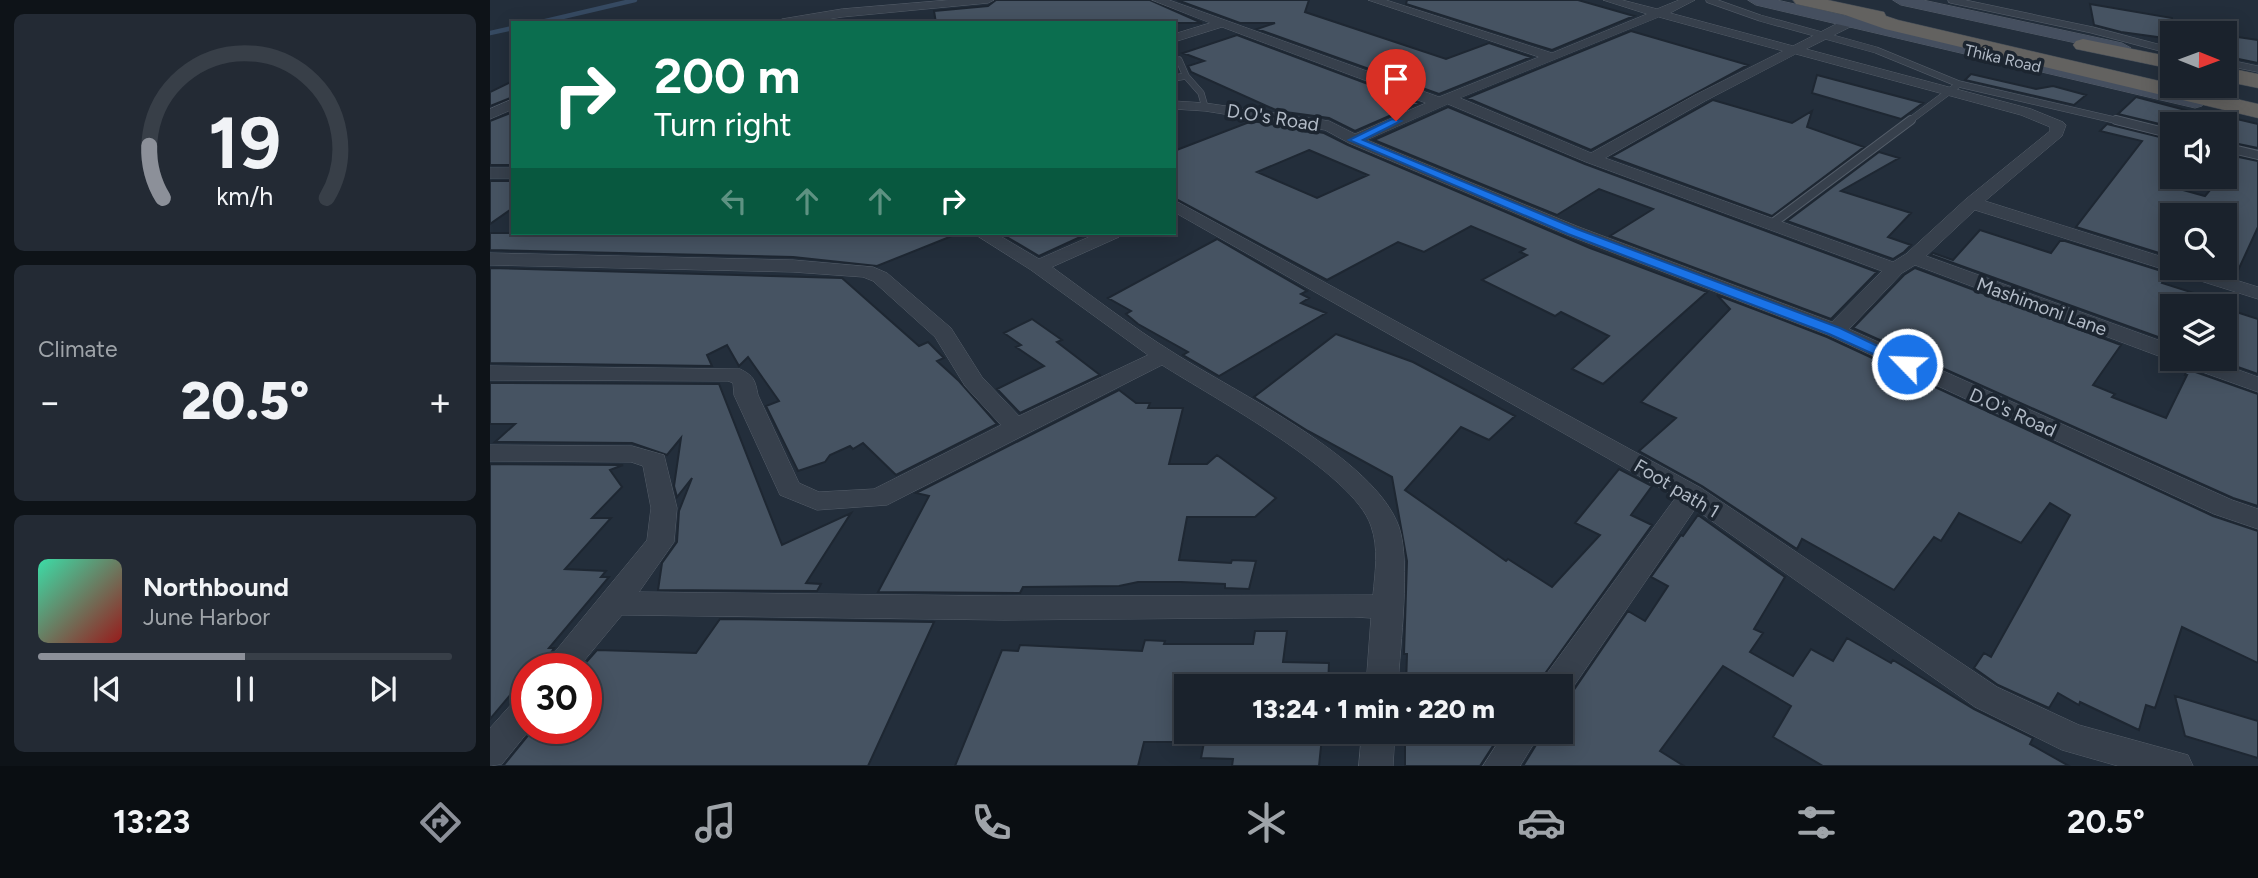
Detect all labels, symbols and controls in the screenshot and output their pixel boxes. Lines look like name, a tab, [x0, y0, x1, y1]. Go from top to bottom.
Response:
north arrow	[2160, 21, 2236, 98]
map controls	[2160, 21, 2237, 371]
street label: Thika Road	[1963, 40, 2043, 77]
text: 200 m	[654, 46, 800, 105]
icon: right	[539, 49, 630, 140]
pin	[1366, 49, 1426, 121]
icon: arrive	[1377, 60, 1415, 98]
street label: D.O's Road	[1225, 99, 1321, 136]
text: 19	[209, 100, 281, 187]
text: Turn right	[654, 106, 792, 144]
button: sound	[2160, 112, 2237, 189]
text: km/h	[216, 181, 274, 211]
icon: left	[715, 182, 753, 220]
icon: ahead	[788, 182, 826, 220]
icon: ahead	[861, 182, 899, 220]
icon: right	[934, 182, 972, 220]
button: search	[2160, 203, 2237, 280]
street label: Mashimoni Lane	[1973, 272, 2110, 341]
button: layers	[2160, 294, 2237, 371]
position arrow	[1870, 327, 1944, 401]
text: Climate	[38, 335, 117, 363]
text: 20.5°	[181, 370, 309, 432]
text: −	[38, 379, 62, 425]
text: +	[428, 379, 452, 425]
street label: D.O's Road	[1966, 383, 2060, 442]
street label: Foot path 1	[1630, 454, 1724, 523]
text: Northbound	[143, 571, 289, 603]
text: June Harbor	[143, 603, 270, 631]
speed limit sign: 30	[511, 653, 602, 744]
icon: previous	[88, 670, 126, 708]
icon: pause	[226, 670, 264, 708]
icon: next	[364, 670, 402, 708]
text: 13:24 · 1 min · 220 m	[1252, 693, 1495, 725]
icon: directions	[416, 798, 465, 847]
icon: music	[691, 798, 740, 847]
icon: phone	[967, 798, 1016, 847]
icon: climate	[1242, 798, 1291, 847]
icon: car	[1517, 798, 1566, 847]
icon: filters	[1792, 798, 1841, 847]
text: 13:23	[113, 803, 190, 841]
text: 20.5°	[2067, 803, 2145, 841]

